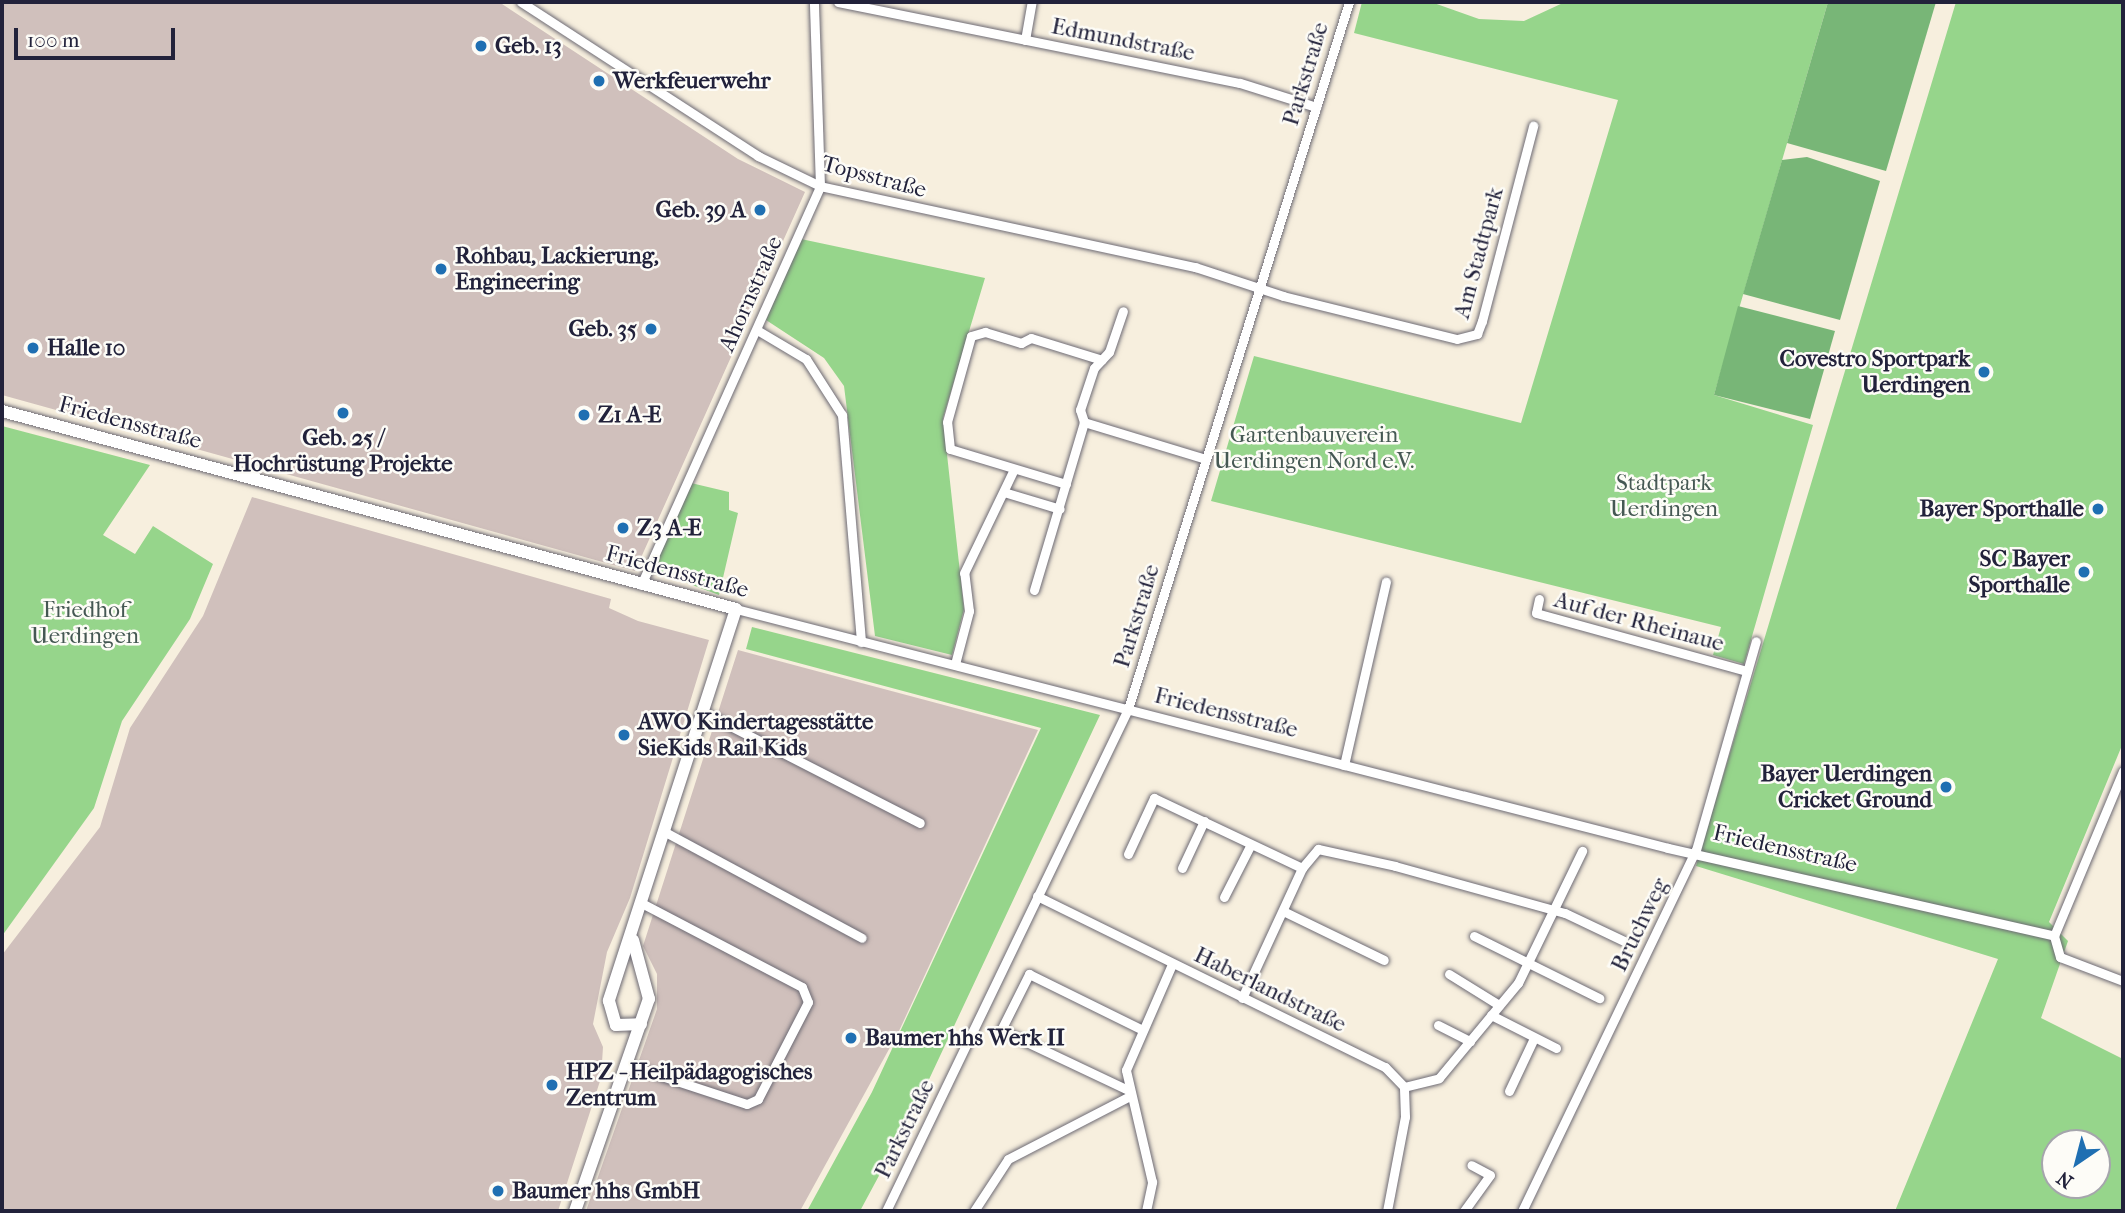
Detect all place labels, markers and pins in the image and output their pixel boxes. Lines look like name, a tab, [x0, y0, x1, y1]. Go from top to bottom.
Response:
place label: Geb. 13	[495, 32, 562, 60]
marker: Geb. 13	[473, 38, 489, 54]
place label: Werkfeuerwehr	[613, 67, 770, 95]
marker: Werkfeuerwehr	[591, 73, 607, 89]
place label: Geb. 39 A	[656, 196, 746, 224]
marker: Geb. 39 A	[752, 202, 768, 218]
place label: Rohbau, Lackierung, Engineering	[455, 242, 659, 296]
marker: Rohbau, Lackierung, Engineering	[433, 261, 449, 277]
place label: Geb. 35	[569, 315, 637, 343]
marker: Geb. 35	[643, 321, 659, 337]
place label: Halle 10	[47, 334, 125, 362]
marker: Halle 10	[25, 340, 41, 356]
place label: Covestro Sportpark Uerdingen	[1779, 345, 1970, 399]
marker: Covestro Sportpark Uerdingen	[1976, 364, 1992, 380]
place label: Z1 A-E	[598, 401, 662, 429]
marker: Geb. 25 / Hochrüstung Projekte	[335, 405, 351, 421]
marker: Z1 A-E	[576, 407, 592, 423]
place label: Geb. 25 / Hochrüstung Projekte	[233, 424, 453, 478]
place label: Bayer Sporthalle	[1919, 495, 2084, 523]
marker: Bayer Sporthalle	[2090, 501, 2106, 517]
place label: Z3 A-E	[637, 514, 702, 542]
marker: Z3 A-E	[615, 520, 631, 536]
place label: SC Bayer Sporthalle	[1969, 545, 2070, 599]
marker: SC Bayer Sporthalle	[2076, 564, 2092, 580]
place label: AWO Kindertagesstätte SieKids Rail Kids	[638, 708, 873, 762]
marker: AWO Kindertagesstätte SieKids Rail Kids	[616, 727, 632, 743]
place label: Bayer Uerdingen Cricket Ground	[1761, 760, 1932, 814]
marker: Bayer Uerdingen Cricket Ground	[1938, 779, 1954, 795]
place label: Baumer hhs Werk II	[865, 1024, 1065, 1052]
marker: Baumer hhs Werk II	[843, 1030, 859, 1046]
place label: HPZ - Heilpädagogisches Zentrum	[566, 1058, 812, 1112]
marker: HPZ - Heilpädagogisches Zentrum	[544, 1077, 560, 1093]
place label: Baumer hhs GmbH	[512, 1177, 700, 1205]
marker: Baumer hhs GmbH	[490, 1183, 506, 1199]

